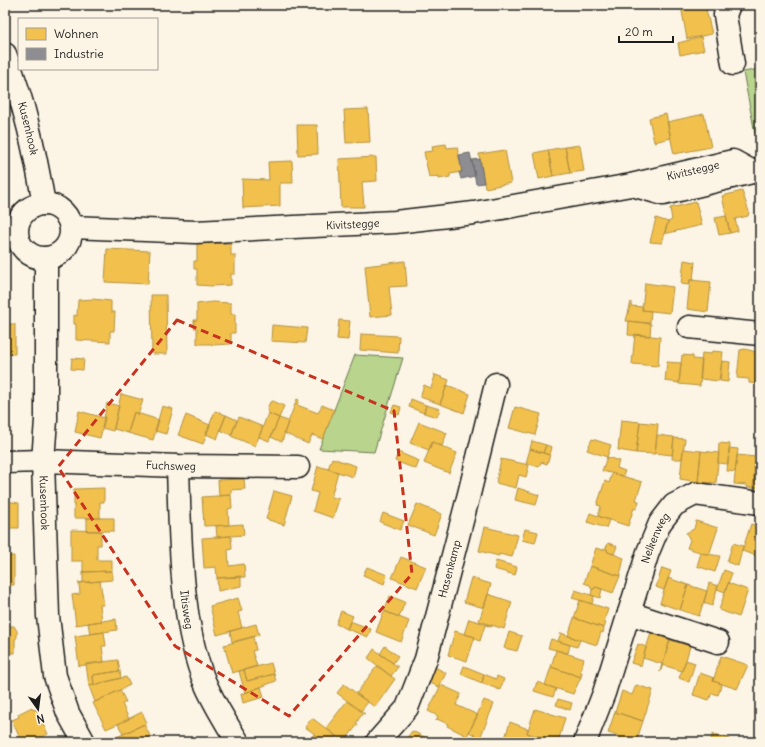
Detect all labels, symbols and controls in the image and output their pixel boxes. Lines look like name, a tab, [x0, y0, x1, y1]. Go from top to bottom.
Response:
legend	[18, 18, 158, 70]
scale bar	[619, 18, 673, 44]
text: 20 m	[625, 24, 653, 39]
text: Wohnen	[54, 26, 99, 41]
text: Industrie	[54, 46, 104, 61]
street label: Kusenhook	[15, 100, 42, 157]
street label: Kivitstegge	[665, 157, 721, 183]
street label: Kivitstegge	[326, 216, 380, 232]
street label: Fuchsweg	[146, 458, 196, 473]
street label: Kusenhook	[36, 475, 52, 531]
street label: Nelkenweg	[638, 510, 673, 565]
street label: Hasenkamp	[435, 538, 464, 599]
street label: Iltisweg	[177, 589, 197, 630]
north arrow	[18, 689, 58, 729]
text: N	[35, 711, 46, 726]

